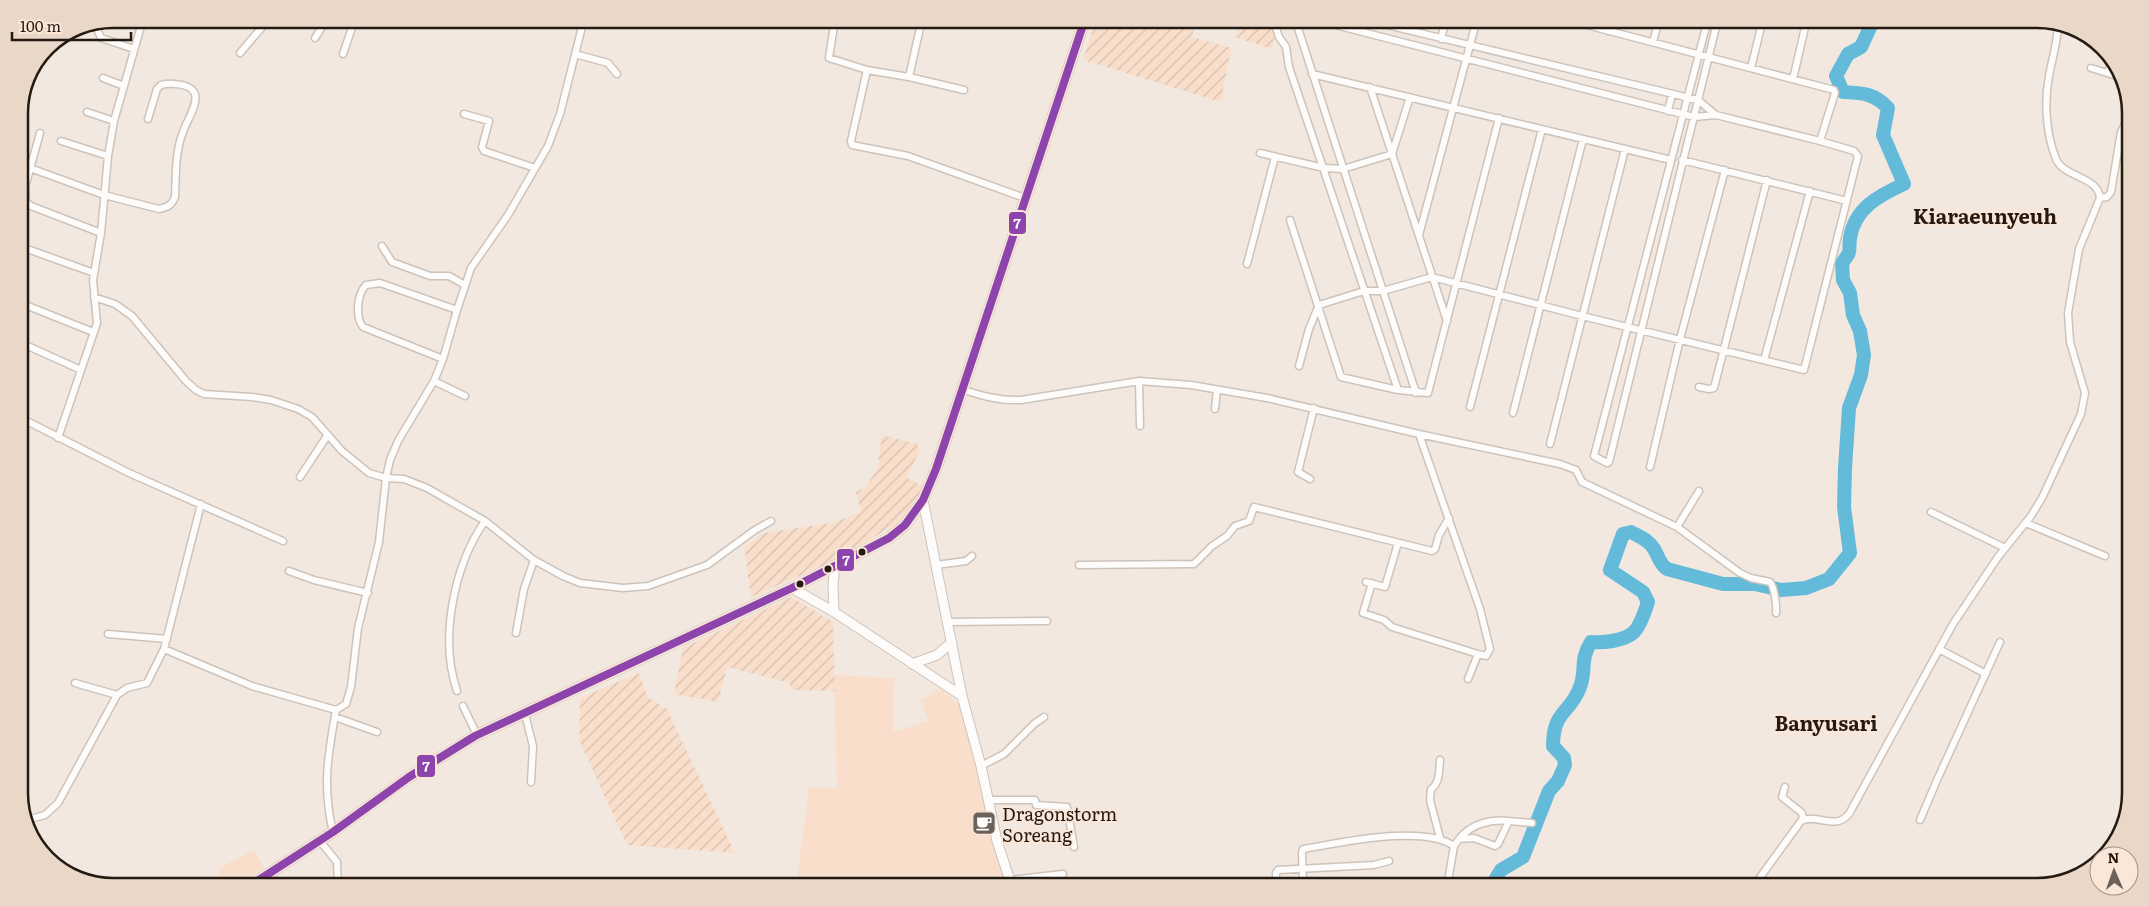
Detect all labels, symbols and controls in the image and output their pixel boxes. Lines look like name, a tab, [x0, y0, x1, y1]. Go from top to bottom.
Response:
scale bar	[12, 10, 131, 42]
text: 100 m	[20, 14, 61, 37]
district label: Kiaraeunyeuh	[1913, 200, 2057, 230]
line badge: 7	[1008, 211, 1027, 235]
text: 7	[1013, 212, 1021, 232]
unlabelled marker	[857, 547, 867, 557]
line badge: 7	[836, 548, 855, 572]
text: 7	[842, 549, 850, 569]
unlabelled marker	[823, 564, 833, 574]
unlabelled marker	[795, 579, 805, 589]
district label: Banyusari	[1774, 707, 1878, 737]
line badge: 7	[416, 754, 436, 778]
text: 7	[422, 755, 430, 775]
place label: Dragonstorm Soreang	[1002, 800, 1117, 848]
cafe icon: Dragonstorm Soreang	[971, 810, 997, 836]
north arrow	[2089, 846, 2139, 896]
text: N	[2107, 847, 2120, 867]

